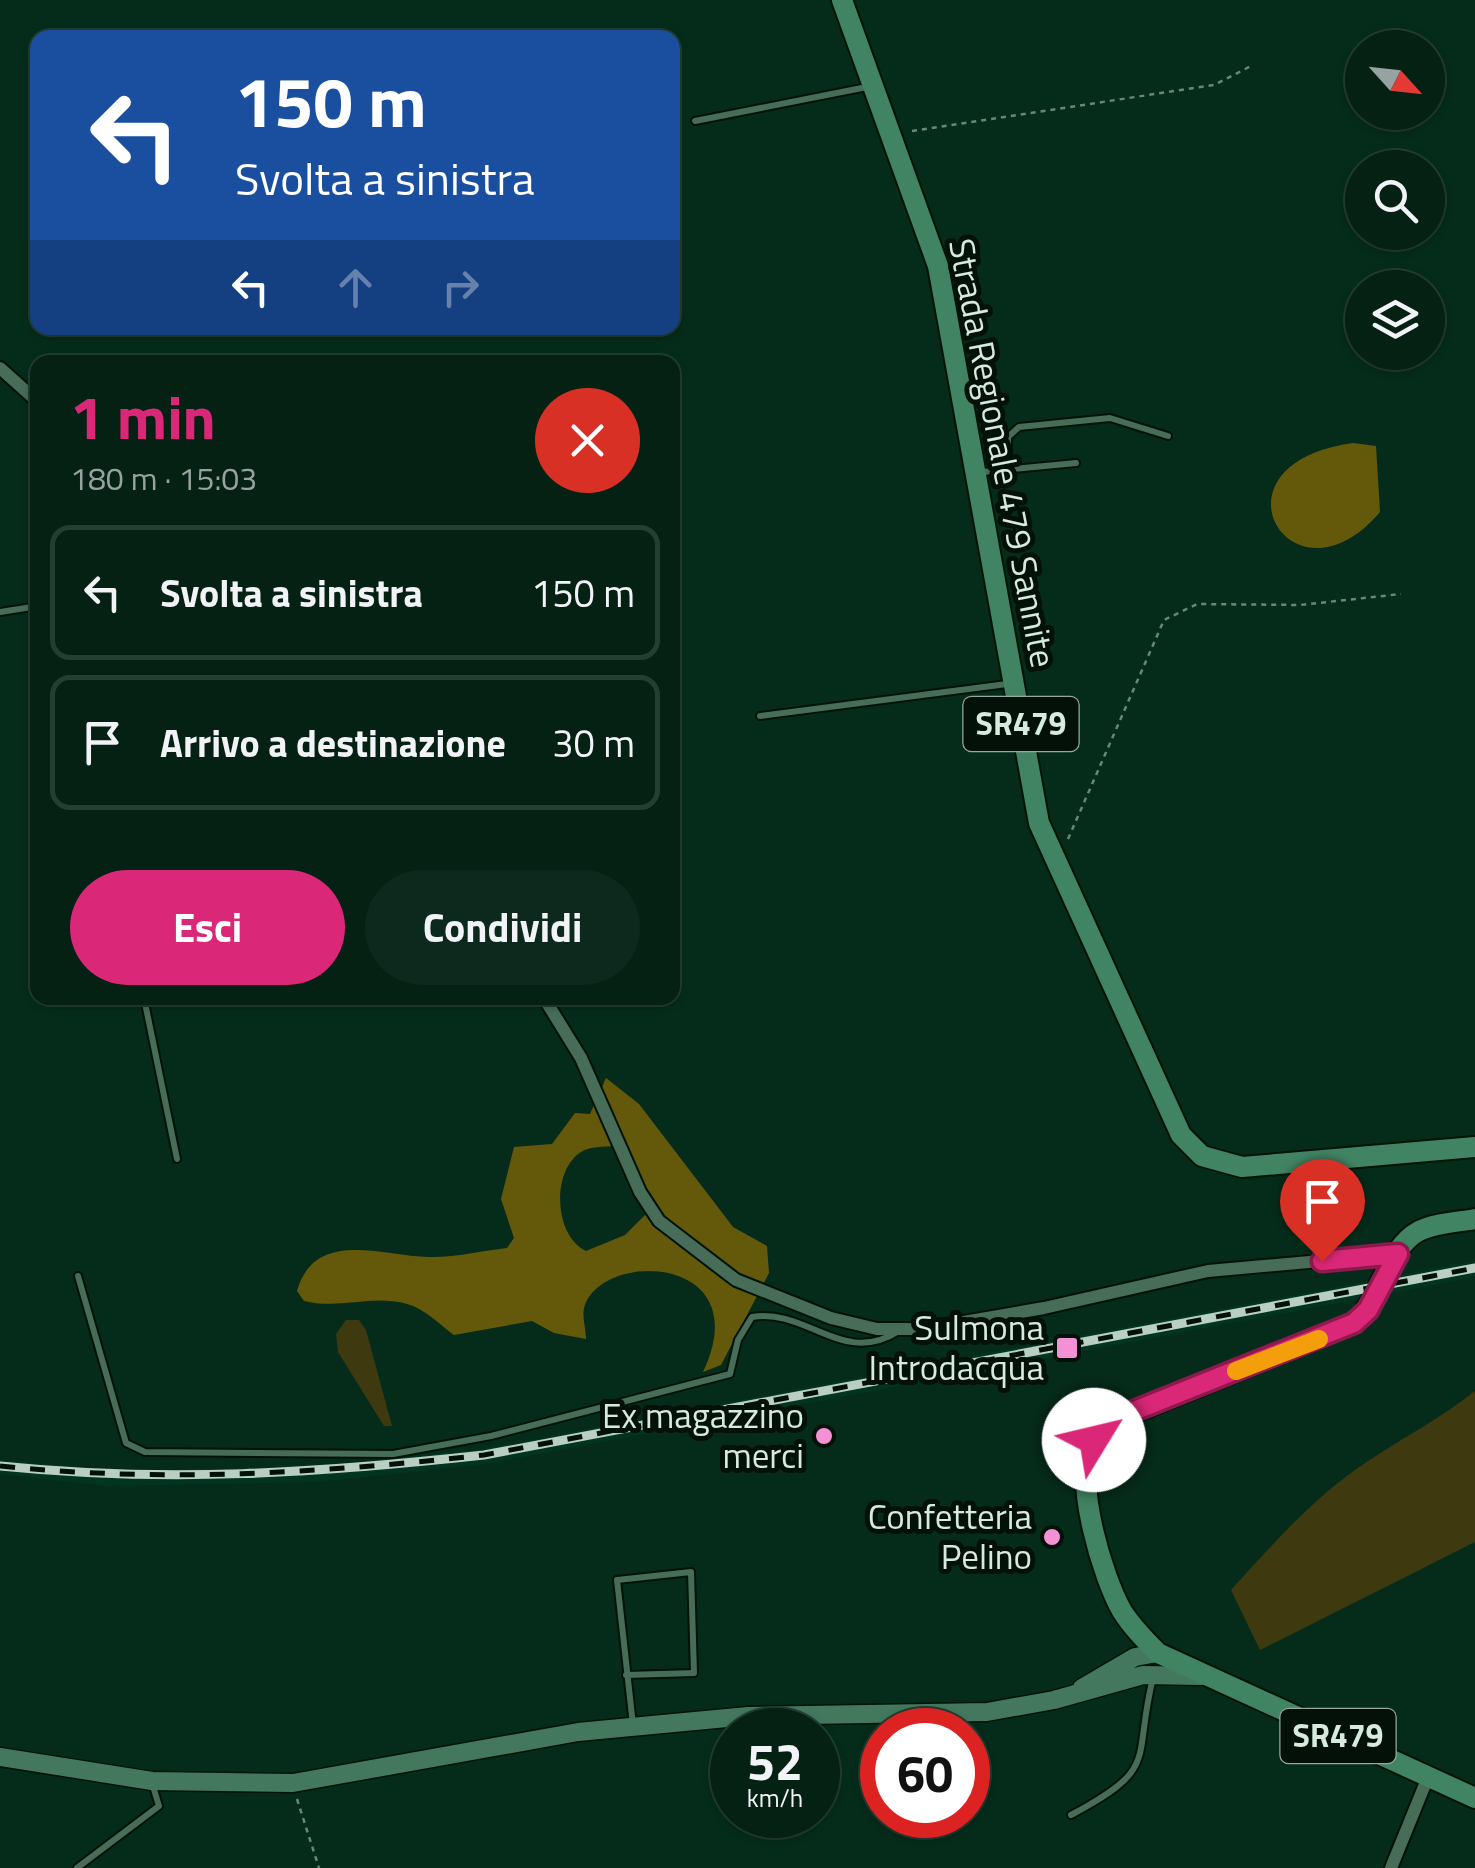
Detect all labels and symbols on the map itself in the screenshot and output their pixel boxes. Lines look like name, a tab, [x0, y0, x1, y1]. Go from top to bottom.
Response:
north arrow	[1345, 30, 1445, 130]
street label: Strada Regionale 479 Sannite	[935, 234, 1071, 672]
road number: SR479	[964, 697, 1078, 751]
pin	[1280, 1159, 1365, 1262]
place label: Sulmona Introdacqua	[869, 1300, 1044, 1394]
marker: Sulmona Introdacqua	[1054, 1335, 1080, 1361]
place label: Ex magazzino merci	[602, 1388, 804, 1482]
position arrow	[1042, 1388, 1146, 1492]
marker: Ex magazzino merci	[813, 1425, 835, 1447]
place label: Confetteria Pelino	[868, 1489, 1032, 1583]
marker: Confetteria Pelino	[1041, 1526, 1063, 1548]
speed limit sign: 60	[860, 1708, 990, 1838]
road number: SR479	[1280, 1709, 1396, 1763]

